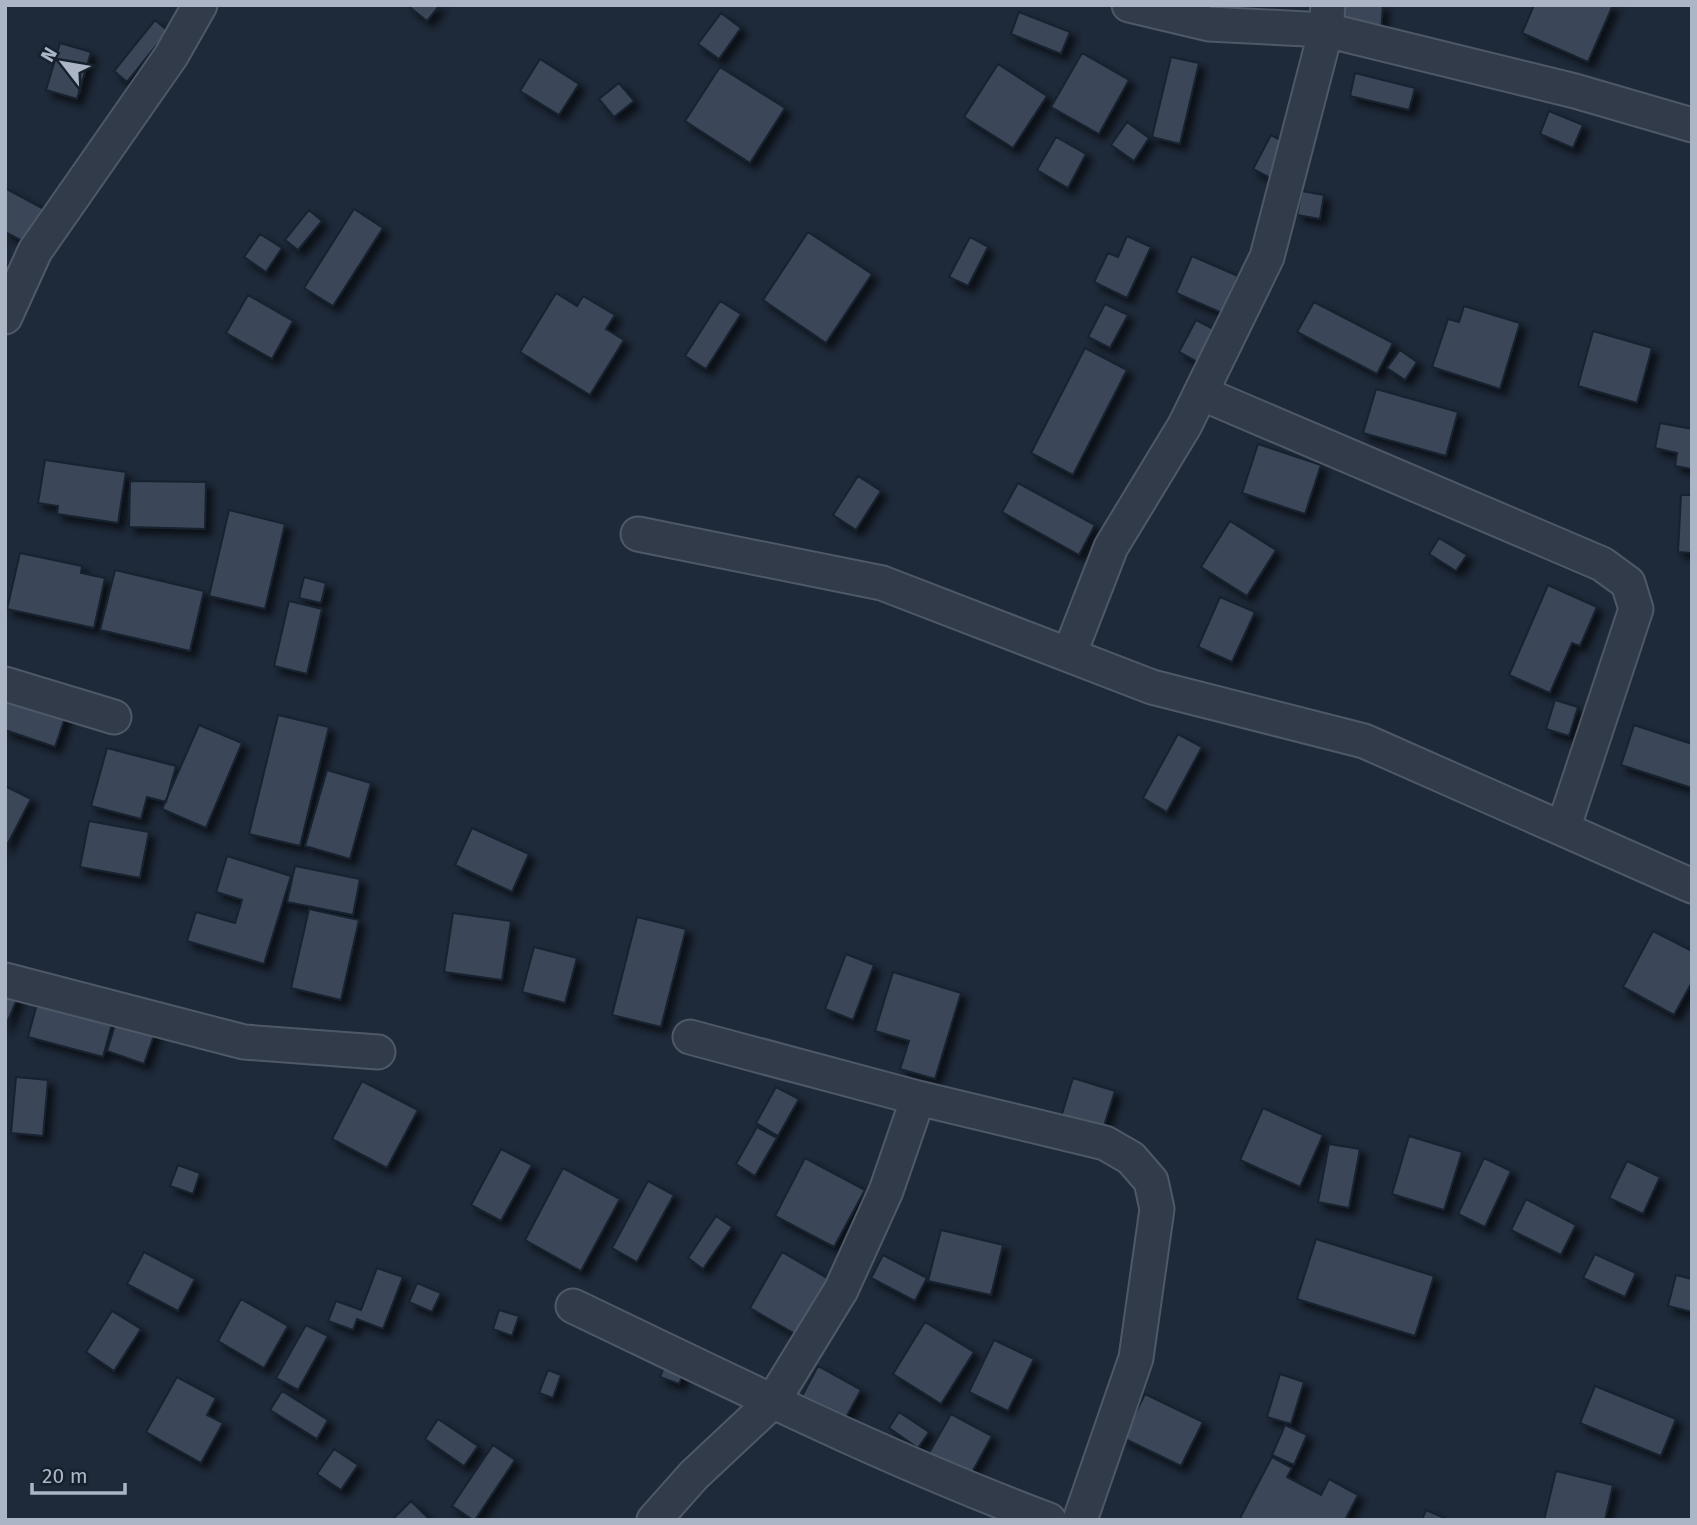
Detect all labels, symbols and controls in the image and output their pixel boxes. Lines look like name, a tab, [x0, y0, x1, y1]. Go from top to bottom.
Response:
north arrow	[28, 28, 98, 98]
text: N	[36, 43, 62, 66]
scale bar	[32, 1452, 124, 1496]
text: 20 m	[42, 1463, 88, 1489]

